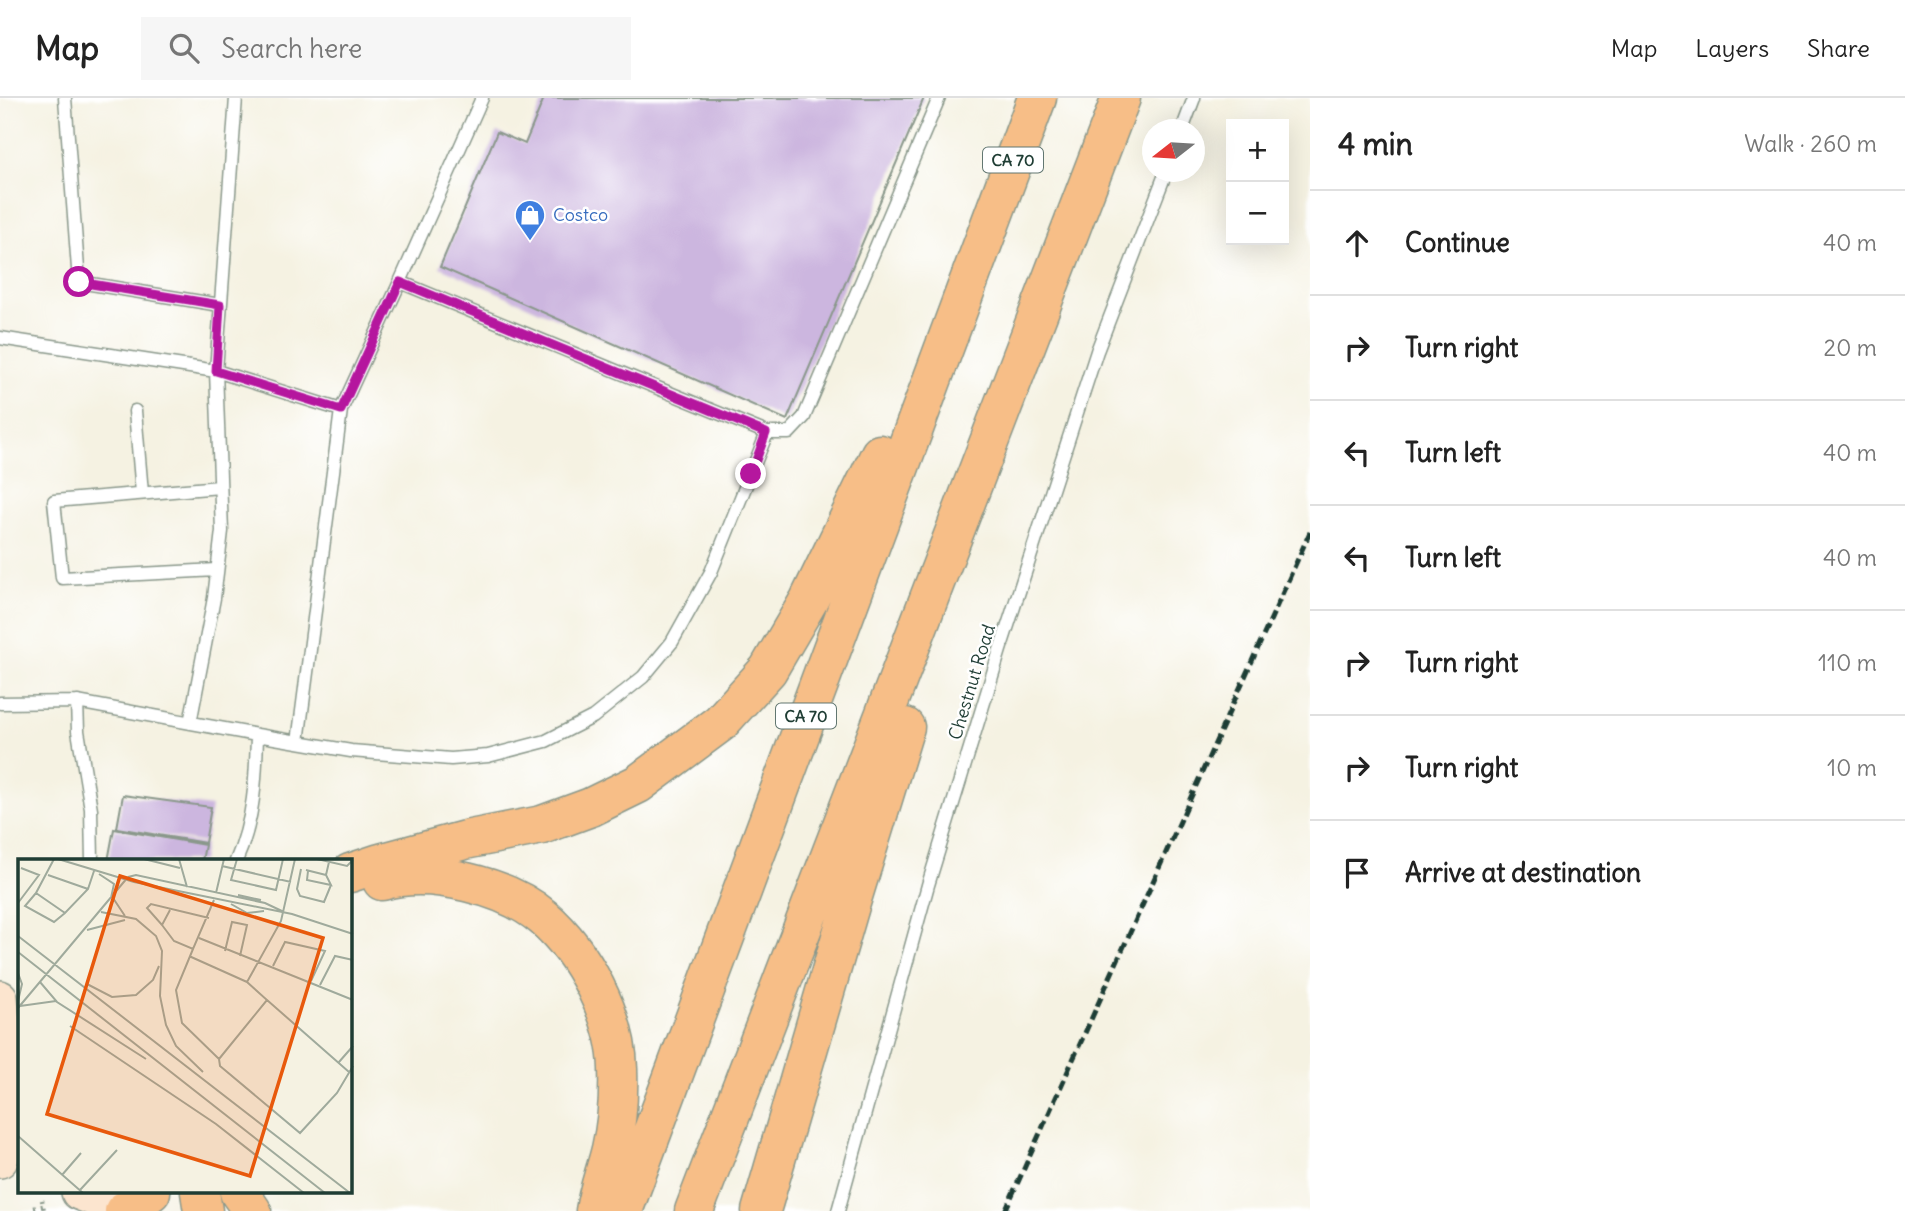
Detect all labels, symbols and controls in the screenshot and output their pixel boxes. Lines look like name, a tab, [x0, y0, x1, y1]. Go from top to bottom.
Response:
search box	[141, 17, 631, 80]
text: Map	[35, 27, 99, 69]
icon: search	[165, 29, 203, 67]
text: Search here	[221, 32, 362, 65]
text: Map	[1611, 33, 1657, 63]
text: Layers	[1695, 33, 1769, 63]
text: Share	[1807, 33, 1870, 63]
north arrow	[1142, 119, 1205, 182]
map controls	[1226, 119, 1289, 245]
button: +	[1226, 119, 1289, 182]
text: 4 min	[1338, 125, 1413, 163]
text: Walk · 260 m	[1744, 129, 1877, 158]
road number: CA 70	[983, 148, 1043, 172]
button: −	[1226, 182, 1289, 245]
shop icon: Costco	[513, 198, 547, 242]
place label: Costco	[553, 203, 608, 226]
icon: ahead	[1338, 224, 1376, 262]
text: Continue	[1405, 226, 1510, 259]
text: 40 m	[1823, 228, 1877, 257]
route start	[63, 266, 94, 297]
icon: right	[1338, 329, 1376, 367]
text: Turn right	[1405, 331, 1518, 364]
text: 20 m	[1824, 333, 1877, 362]
icon: left	[1338, 434, 1376, 472]
text: Turn left	[1405, 436, 1501, 469]
text: 40 m	[1823, 438, 1877, 467]
route end	[735, 458, 766, 489]
icon: left	[1338, 539, 1376, 577]
text: Turn left	[1405, 541, 1501, 574]
text: 40 m	[1823, 543, 1877, 572]
street label: Chestnut Road	[943, 621, 1000, 742]
icon: right	[1338, 644, 1376, 682]
text: Turn right	[1405, 646, 1518, 679]
text: 110 m	[1818, 648, 1877, 677]
road number: CA 70	[776, 704, 836, 729]
icon: right	[1338, 749, 1376, 787]
text: Turn right	[1405, 751, 1518, 784]
text: 10 m	[1827, 753, 1877, 782]
icon: arrive	[1338, 854, 1376, 892]
text: Arrive at destination	[1405, 856, 1641, 889]
inset map	[18, 859, 352, 1194]

